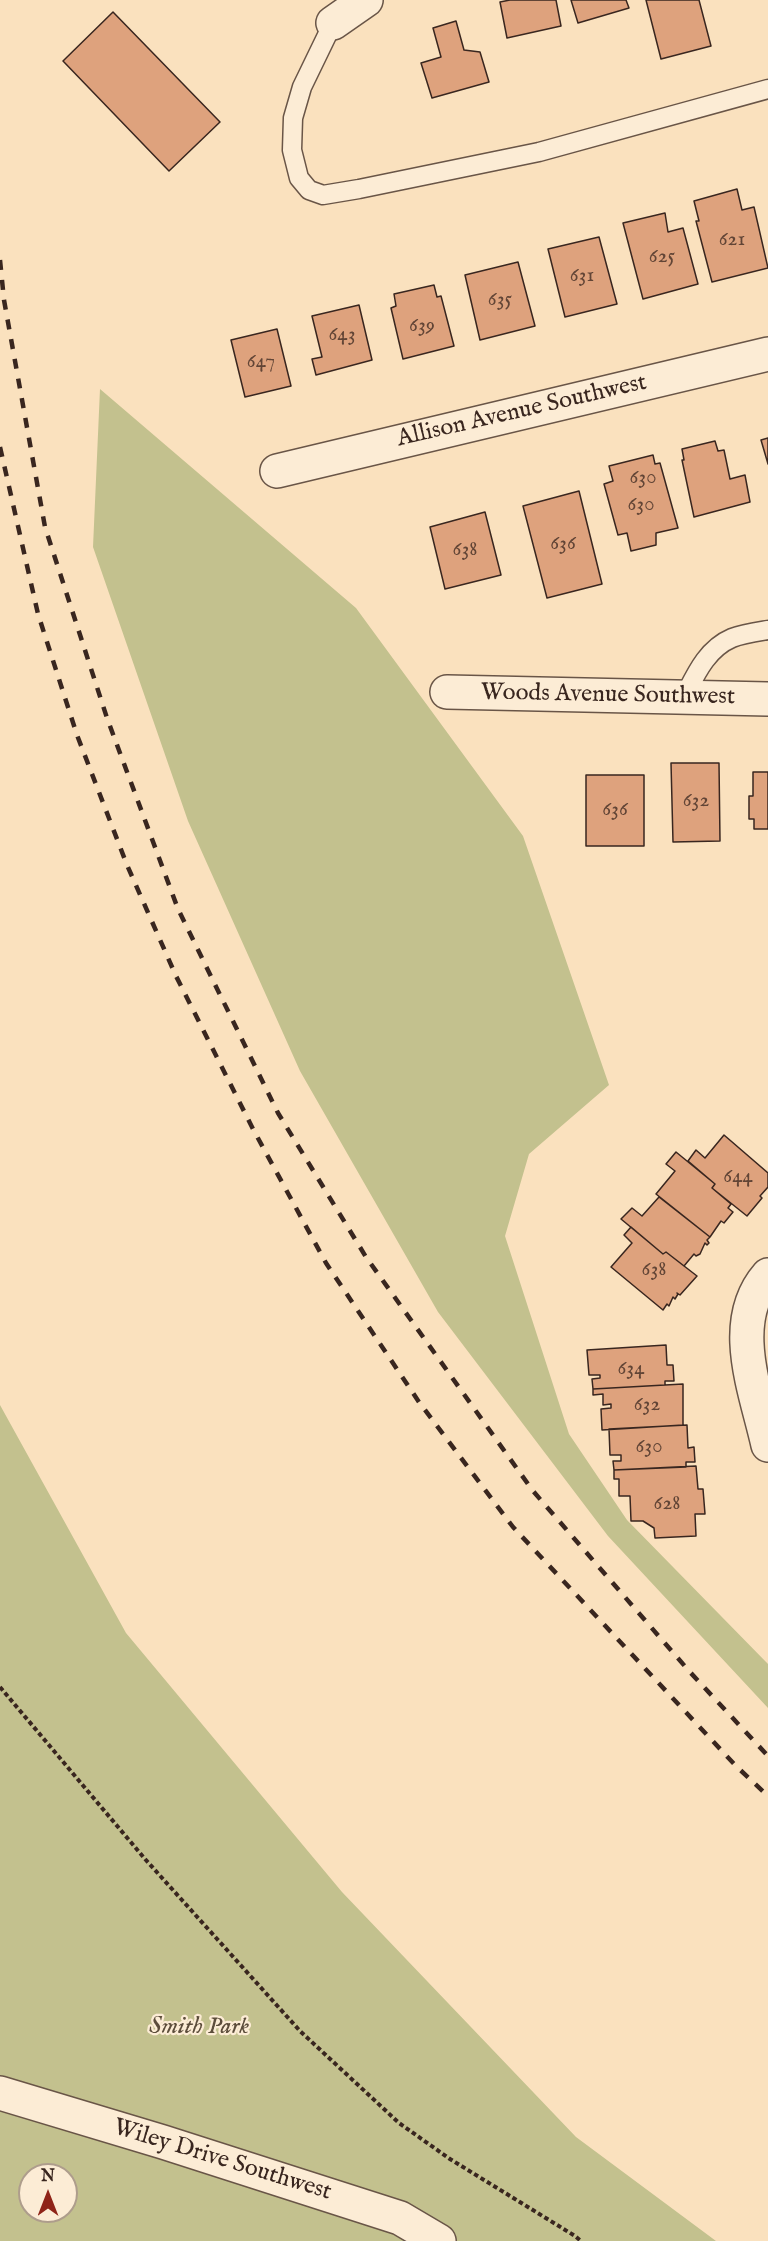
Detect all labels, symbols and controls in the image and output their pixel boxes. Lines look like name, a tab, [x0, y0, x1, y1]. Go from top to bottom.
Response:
house number: 621	[719, 228, 745, 254]
house number: 625	[649, 245, 675, 271]
house number: 631	[570, 264, 594, 290]
house number: 635	[488, 288, 512, 314]
house number: 639	[409, 314, 435, 340]
house number: 643	[329, 323, 355, 349]
house number: 647	[247, 350, 275, 376]
street label: Allison Avenue Southwest	[394, 369, 650, 455]
house number: 630	[629, 466, 657, 492]
house number: 630	[627, 493, 655, 519]
house number: 636	[550, 532, 576, 558]
house number: 638	[453, 538, 477, 564]
street label: Woods Avenue Southwest	[481, 679, 735, 713]
house number: 632	[683, 789, 709, 815]
house number: 636	[602, 798, 628, 824]
house number: 644	[723, 1165, 753, 1191]
house number: 638	[642, 1258, 666, 1284]
house number: 634	[618, 1357, 644, 1383]
house number: 632	[634, 1393, 660, 1419]
house number: 630	[635, 1435, 663, 1461]
house number: 628	[654, 1492, 680, 1518]
park label: Smith Park	[149, 2014, 249, 2042]
street label: Wiley Drive Southwest	[109, 2114, 335, 2208]
north arrow	[18, 2163, 78, 2223]
text: N	[41, 2167, 55, 2187]

